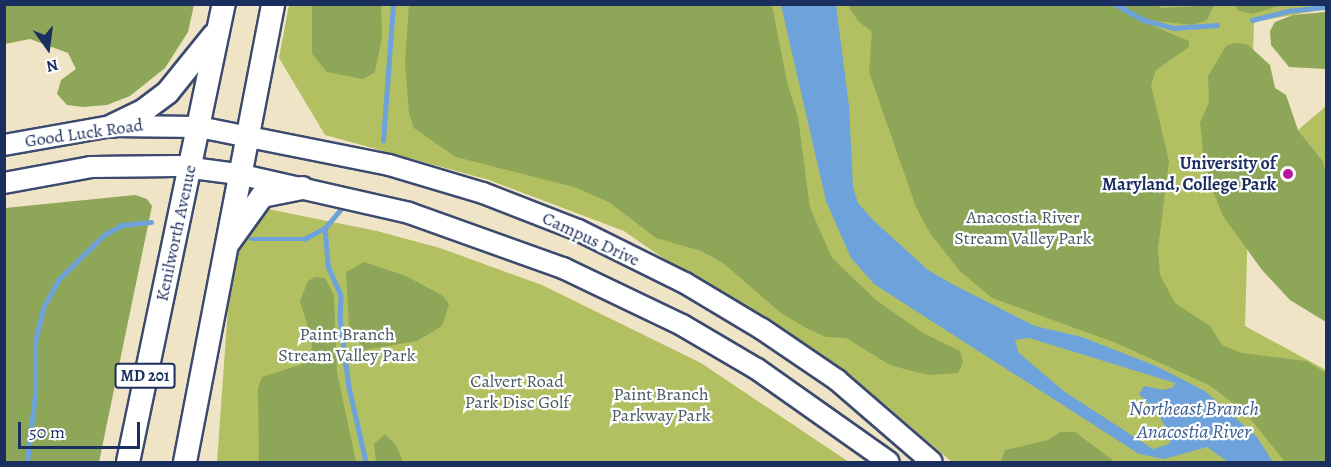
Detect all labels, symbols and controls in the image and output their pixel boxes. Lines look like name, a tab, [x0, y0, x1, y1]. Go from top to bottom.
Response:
north arrow	[18, 18, 78, 78]
text: N	[44, 53, 61, 78]
street label: Good Luck Road	[23, 114, 145, 152]
place label: University of Maryland, College Park	[1102, 153, 1276, 195]
street label: Kenilworth Avenue	[151, 163, 201, 303]
marker: University of Maryland, College Park	[1281, 167, 1295, 181]
street label: Campus Drive	[539, 207, 643, 271]
park label: Anacostia River Stream Valley Park	[954, 207, 1092, 250]
park label: Paint Branch Stream Valley Park	[278, 324, 416, 366]
road number: MD 201	[114, 363, 176, 389]
park label: Calvert Road Park Disc Golf	[465, 371, 569, 413]
park label: Paint Branch Parkway Park	[611, 384, 711, 426]
water label: Northeast Branch Anacostia River	[1129, 396, 1259, 443]
scale bar	[21, 410, 142, 448]
text: 50 m	[29, 420, 65, 444]

